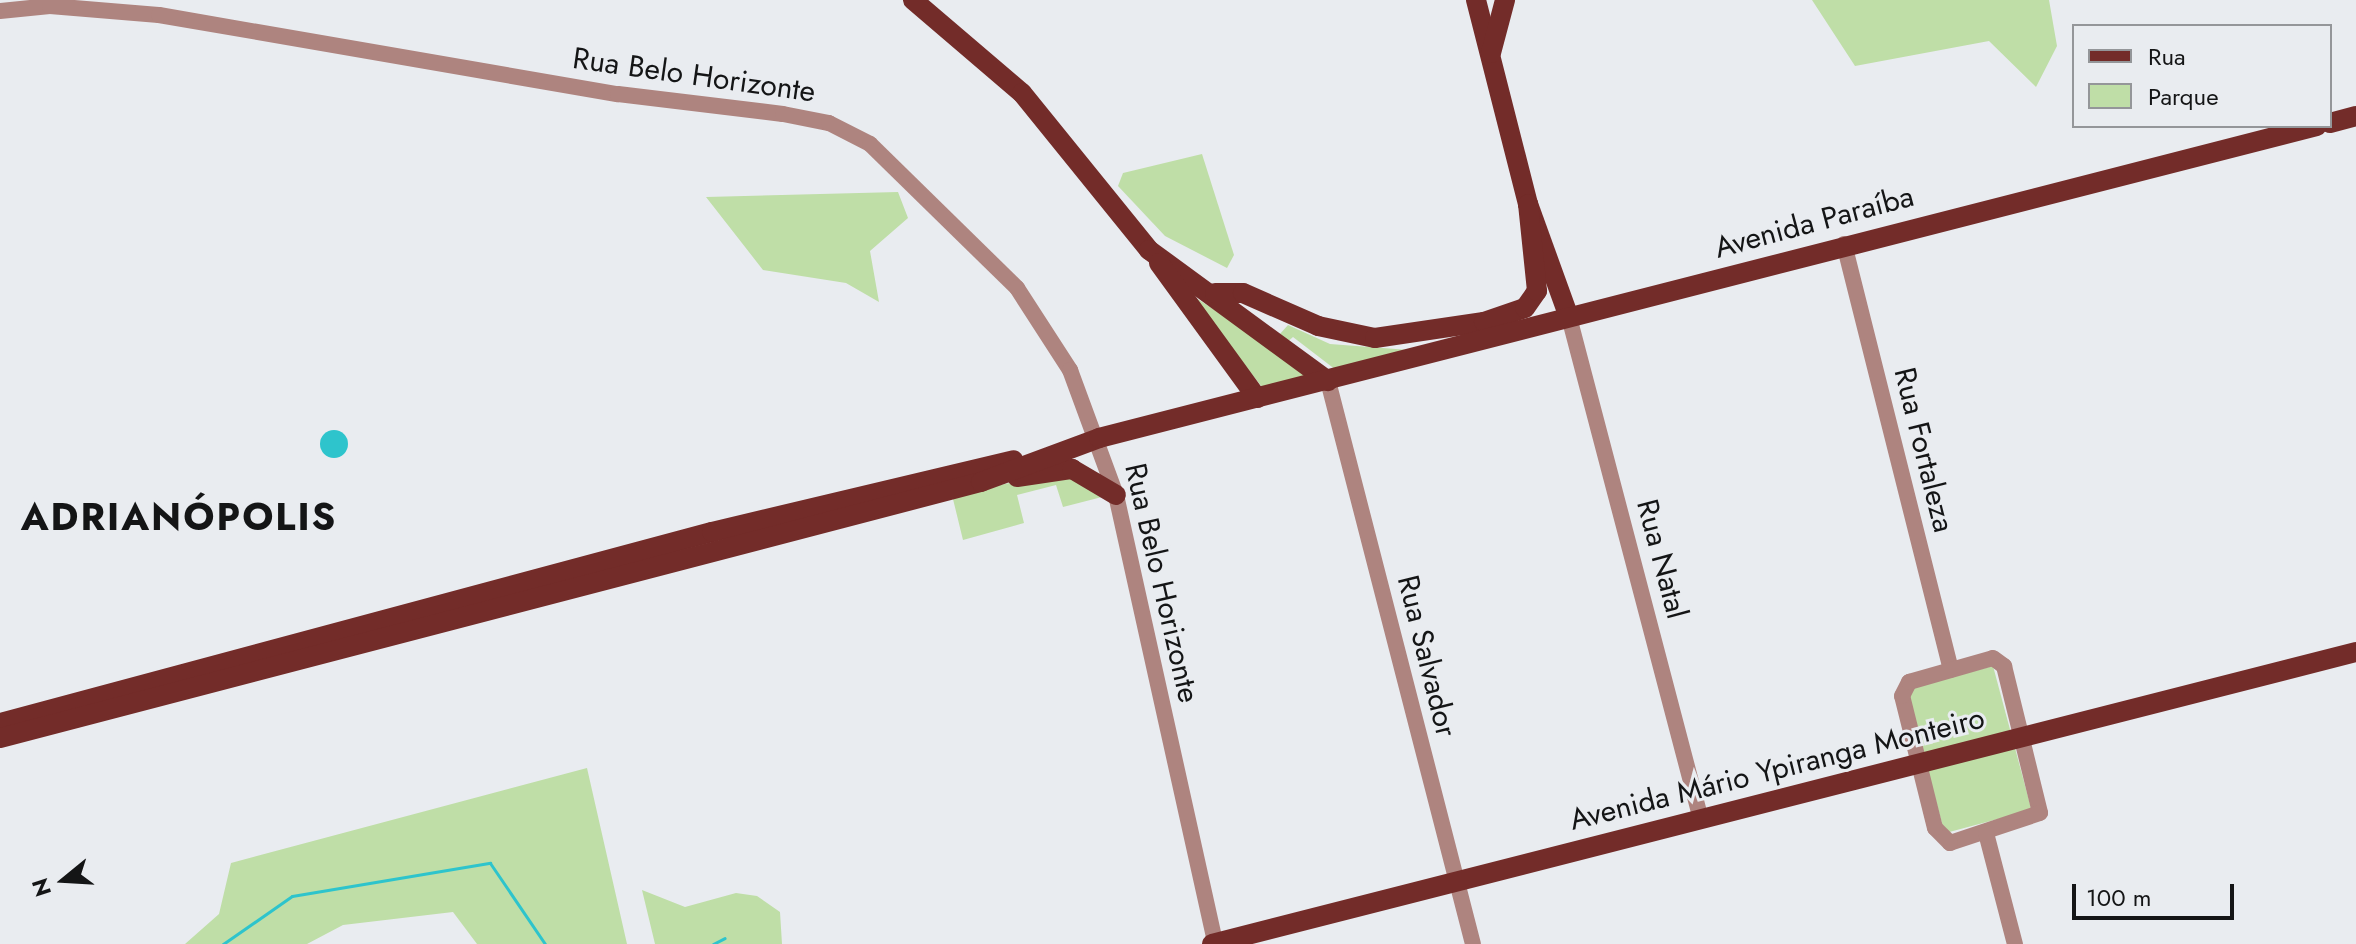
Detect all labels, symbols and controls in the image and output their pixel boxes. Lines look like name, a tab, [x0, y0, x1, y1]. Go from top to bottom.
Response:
legend	[2072, 24, 2332, 128]
text: Rua	[2148, 39, 2186, 74]
street label: Rua Belo Horizonte	[570, 40, 818, 110]
text: Parque	[2148, 79, 2219, 114]
street label: Avenida Paraíba	[1711, 178, 1917, 266]
street label: Rua Fortaleza	[1886, 364, 1962, 536]
street label: Rua Belo Horizonte	[1117, 460, 1207, 706]
district label: ADRIANÓPOLIS	[21, 494, 337, 540]
street label: Rua Natal	[1629, 495, 1695, 623]
street label: Rua Salvador	[1390, 572, 1464, 740]
street label: Avenida Mário Ypiranga Monteiro	[1566, 700, 1988, 838]
north arrow	[24, 840, 104, 920]
scale bar	[2076, 868, 2238, 918]
text: N	[23, 874, 59, 901]
text: 100 m	[2086, 880, 2152, 915]

